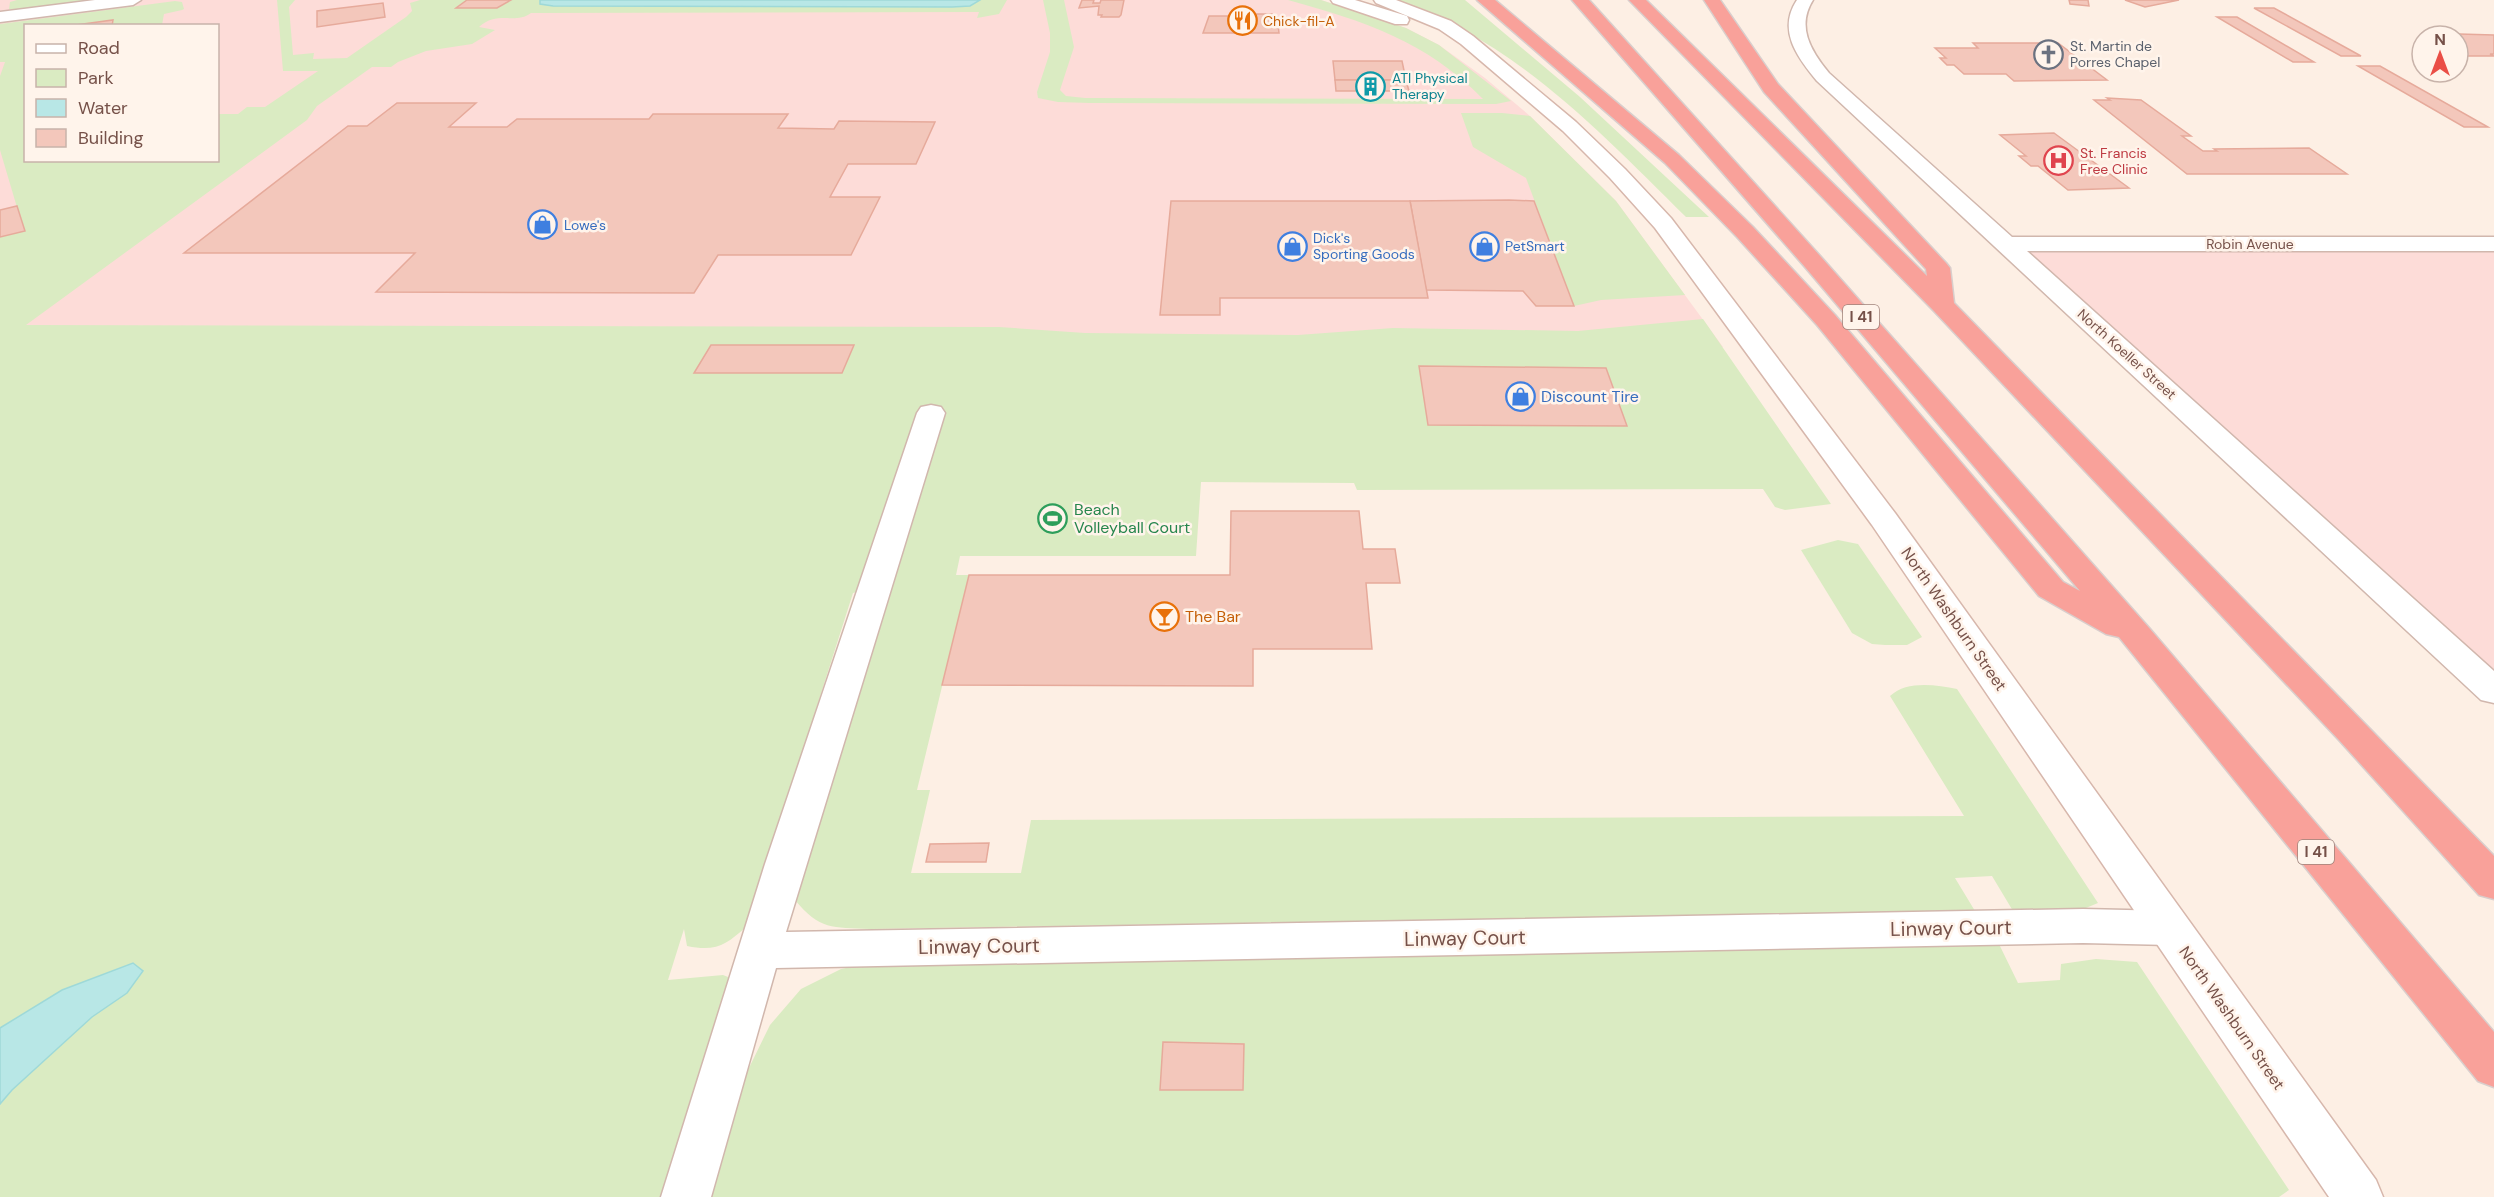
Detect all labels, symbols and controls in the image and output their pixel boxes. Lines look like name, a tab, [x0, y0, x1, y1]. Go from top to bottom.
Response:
restaurant icon: Chick-fil-A	[1226, 5, 1258, 37]
place label: Chick-fil-A	[1263, 12, 1335, 30]
legend	[24, 24, 219, 162]
north arrow	[2410, 24, 2470, 84]
text: N	[2434, 29, 2446, 50]
text: Road	[78, 36, 120, 60]
place label: St. Martin de Porres Chapel	[2070, 37, 2160, 71]
church icon: St. Martin de Porres Chapel	[2033, 38, 2065, 70]
text: Park	[78, 66, 114, 90]
place label: ATI Physical Therapy	[1392, 69, 1468, 103]
building icon: ATI Physical Therapy	[1355, 70, 1387, 102]
text: Water	[78, 96, 128, 120]
text: Building	[78, 126, 143, 150]
place label: St. Francis Free Clinic	[2080, 144, 2148, 178]
hospital icon: St. Francis Free Clinic	[2043, 145, 2075, 177]
shop icon: Lowe's	[527, 209, 559, 241]
place label: Lowe's	[564, 216, 606, 234]
place label: Dick's Sporting Goods	[1313, 229, 1415, 263]
shop icon: Dick's Sporting Goods	[1276, 230, 1308, 262]
shop icon: PetSmart	[1468, 230, 1500, 262]
street label: Robin Avenue	[2206, 235, 2294, 253]
place label: PetSmart	[1505, 237, 1565, 255]
road number: I 41	[1843, 305, 1879, 329]
street label: North Koeller Street	[2074, 305, 2180, 403]
shop icon: Discount Tire	[1504, 380, 1536, 412]
place label: Discount Tire	[1541, 386, 1639, 407]
place label: Beach Volleyball Court	[1074, 499, 1190, 538]
sports icon: Beach Volleyball Court	[1037, 502, 1069, 534]
street label: North Washburn Street	[1896, 543, 2012, 695]
bar icon: The Bar	[1148, 600, 1180, 632]
place label: The Bar	[1185, 606, 1241, 627]
road number: I 41	[2298, 840, 2334, 864]
street label: Linway Court	[1890, 914, 2012, 942]
street label: Linway Court	[1404, 924, 1526, 952]
street label: Linway Court	[918, 932, 1040, 960]
street label: North Washburn Street	[2174, 942, 2290, 1094]

